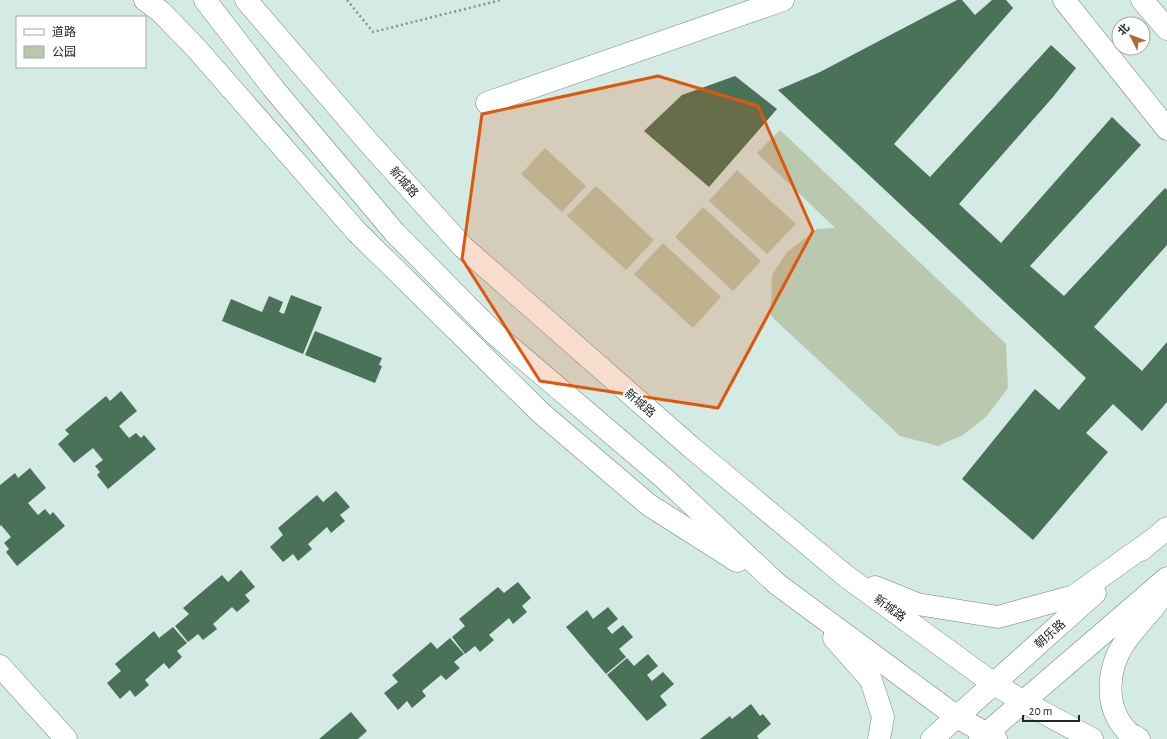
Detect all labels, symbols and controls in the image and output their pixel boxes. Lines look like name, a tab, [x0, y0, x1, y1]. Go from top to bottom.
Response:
legend	[16, 16, 146, 68]
north arrow	[1111, 16, 1151, 56]
text: 北	[1116, 22, 1132, 37]
text: 道路	[52, 25, 76, 38]
text: 公园	[52, 46, 76, 58]
street label: 新城路	[387, 164, 421, 199]
street label: 新城路	[622, 386, 658, 419]
street label: 新城路	[872, 592, 909, 623]
street label: 朝乐路	[1032, 617, 1067, 651]
scale bar	[1023, 697, 1079, 723]
text: 20 m	[1029, 705, 1052, 717]

